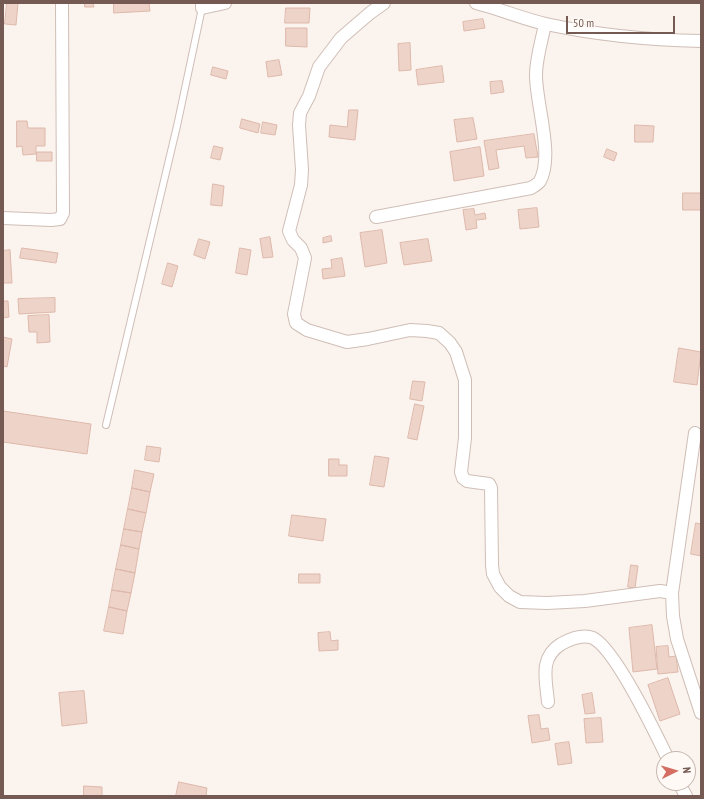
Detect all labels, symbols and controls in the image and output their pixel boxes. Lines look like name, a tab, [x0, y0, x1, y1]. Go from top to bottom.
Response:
scale bar	[568, 8, 677, 34]
text: 50 m	[573, 15, 594, 30]
north arrow	[656, 751, 696, 791]
text: N	[680, 766, 694, 774]

